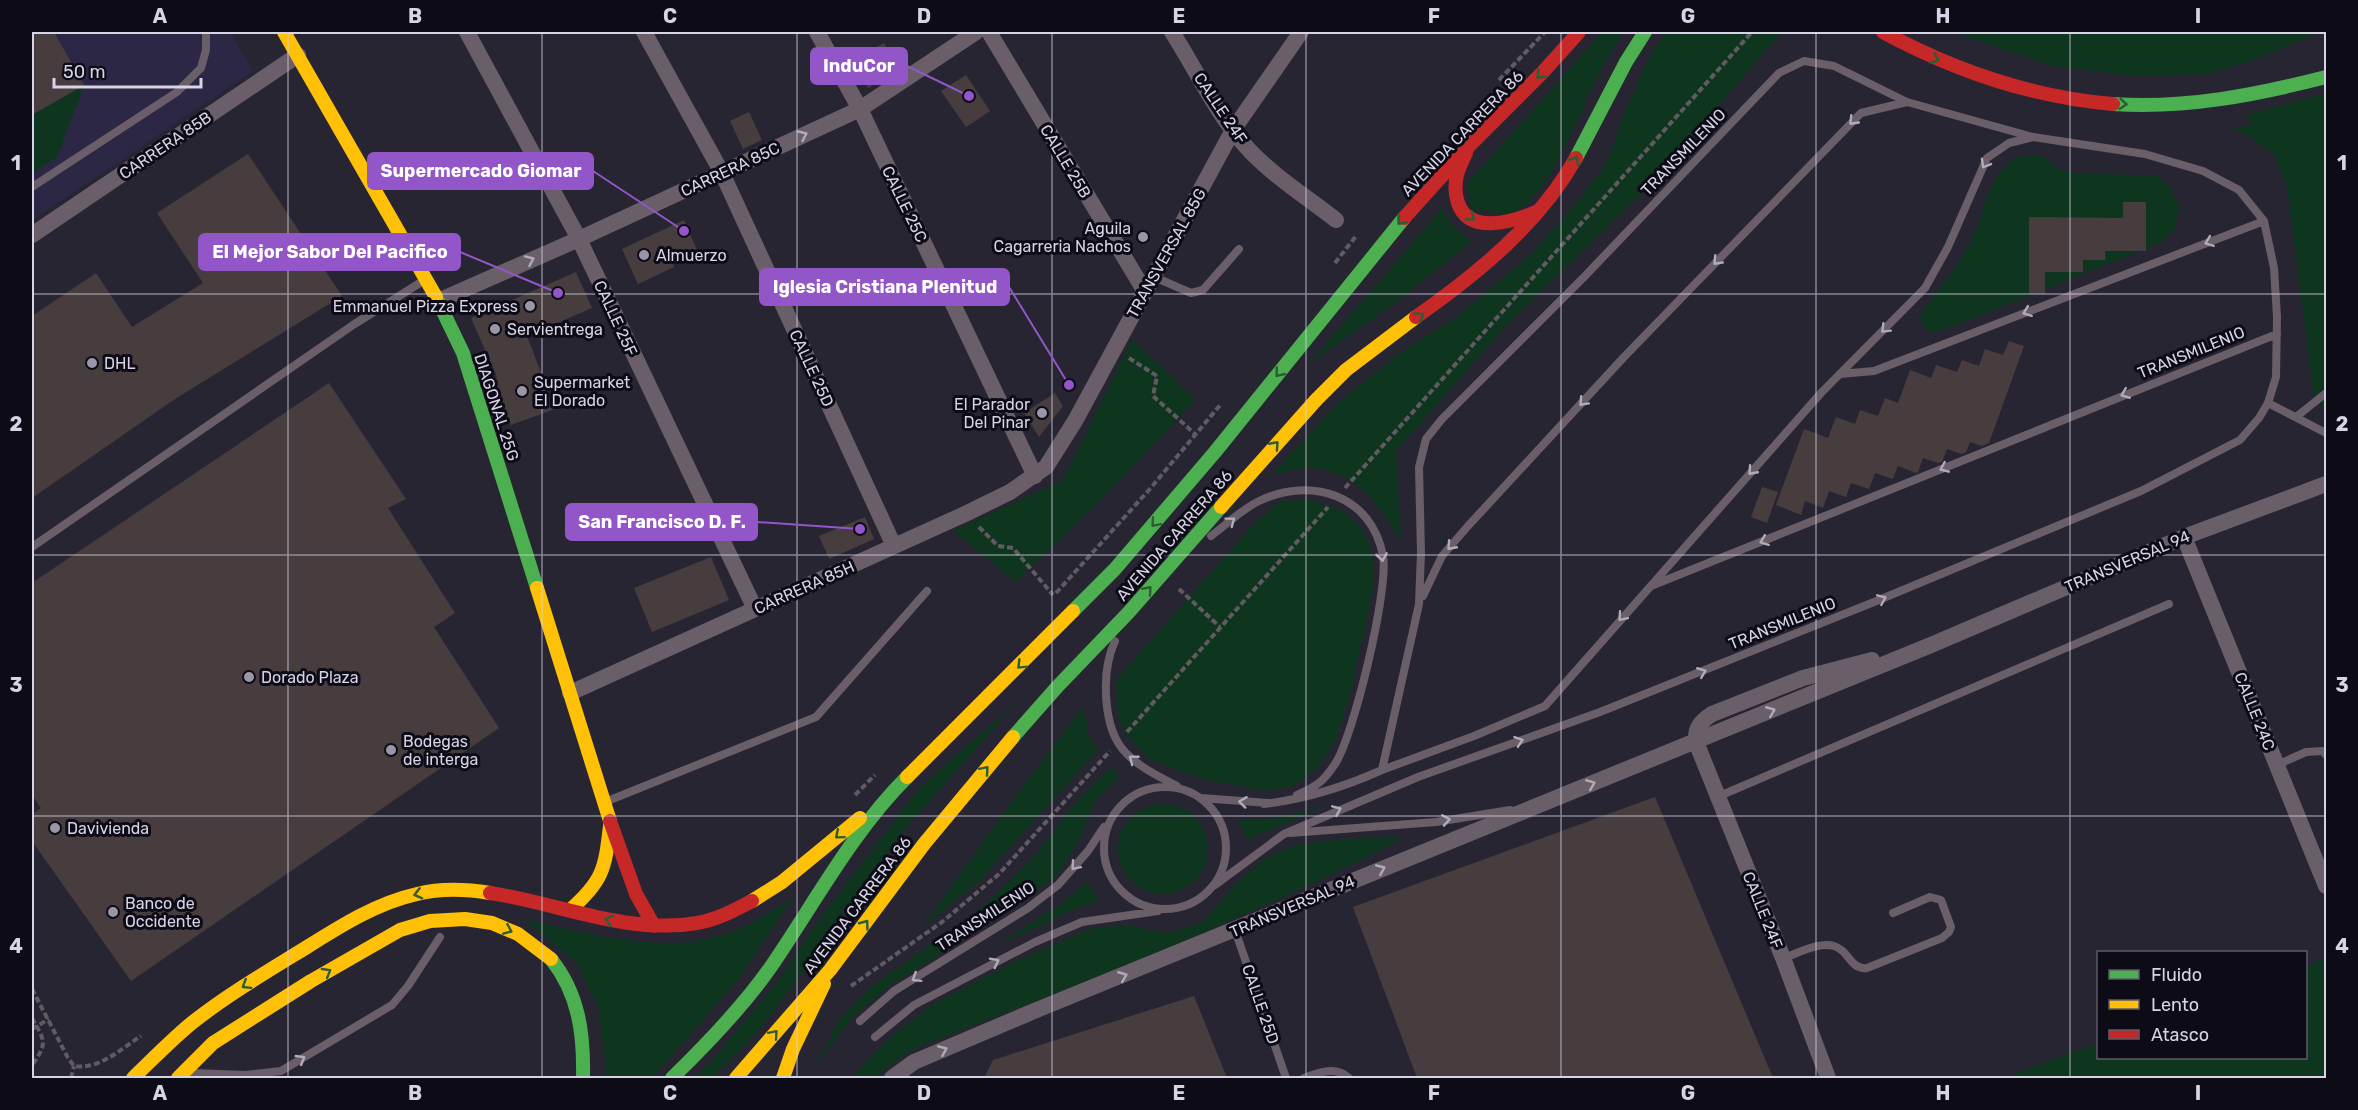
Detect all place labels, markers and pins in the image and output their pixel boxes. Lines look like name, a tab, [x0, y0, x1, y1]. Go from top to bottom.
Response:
callout: InduCor	[811, 48, 907, 84]
callout: Supermercado Giomar	[368, 153, 593, 189]
place label: Aguila Cagarreria Nachos	[994, 219, 1131, 256]
marker: Aguila Cagarreria Nachos	[1136, 230, 1150, 244]
callout: El Mejor Sabor Del Pacifico	[199, 234, 460, 270]
place label: Almuerzo	[656, 246, 727, 265]
marker: Almuerzo	[637, 248, 651, 262]
callout: Iglesia Cristiana Plenitud	[760, 269, 1009, 305]
place label: Emmanuel Pizza Express	[333, 297, 518, 316]
marker: Emmanuel Pizza Express	[523, 299, 537, 313]
place label: Servientrega	[507, 320, 603, 339]
marker: Servientrega	[488, 322, 502, 336]
place label: DHL	[104, 354, 135, 373]
marker: DHL	[85, 356, 99, 370]
place label: Supermarket El Dorado	[534, 373, 630, 410]
marker: Supermarket El Dorado	[515, 384, 529, 398]
place label: El Parador Del Pinar	[954, 395, 1030, 432]
marker: El Parador Del Pinar	[1035, 406, 1049, 420]
callout: San Francisco D. F.	[566, 504, 757, 540]
place label: Dorado Plaza	[261, 668, 359, 687]
marker: Dorado Plaza	[242, 670, 256, 684]
place label: Bodegas de interga	[403, 732, 478, 769]
marker: Bodegas de interga	[384, 743, 398, 757]
place label: Davivienda	[67, 819, 149, 838]
marker: Davivienda	[48, 821, 62, 835]
place label: Banco de Occidente	[125, 894, 201, 931]
marker: Banco de Occidente	[106, 905, 120, 919]

